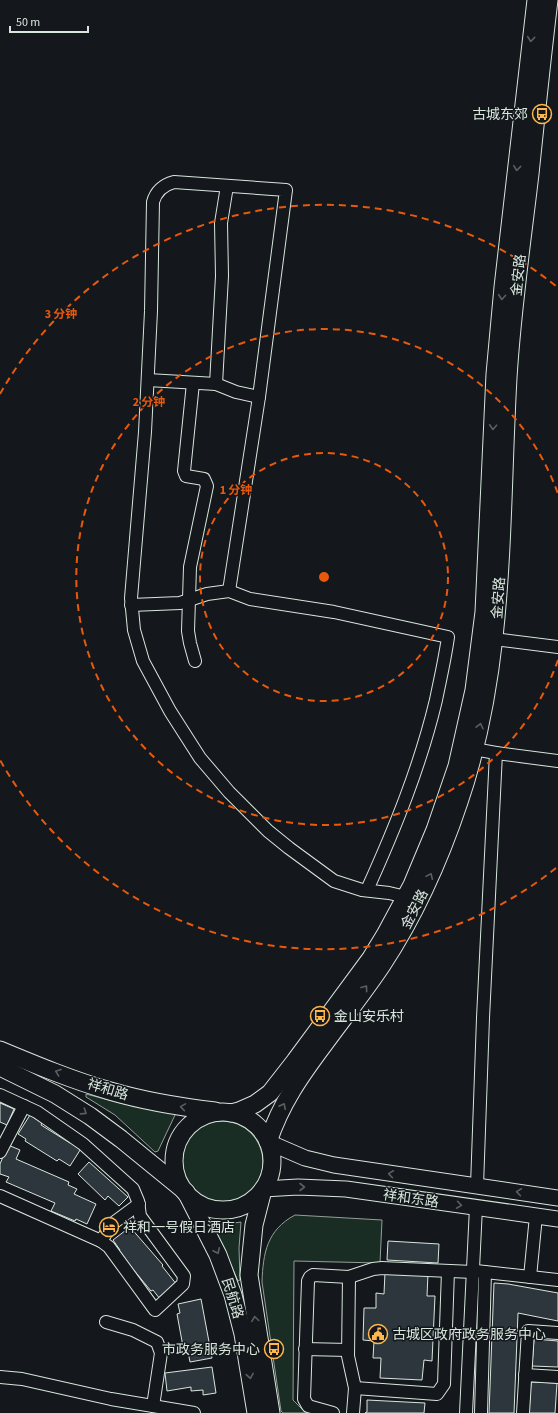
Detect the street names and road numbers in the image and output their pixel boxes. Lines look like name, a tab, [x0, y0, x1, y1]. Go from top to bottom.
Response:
street label: 金安路	[507, 253, 531, 297]
street label: 金安路	[488, 576, 510, 620]
street label: 金安路	[396, 886, 433, 933]
street label: 祥和路	[85, 1074, 131, 1106]
street label: 祥和东路	[382, 1185, 440, 1213]
street label: 民航路	[216, 1275, 248, 1321]

